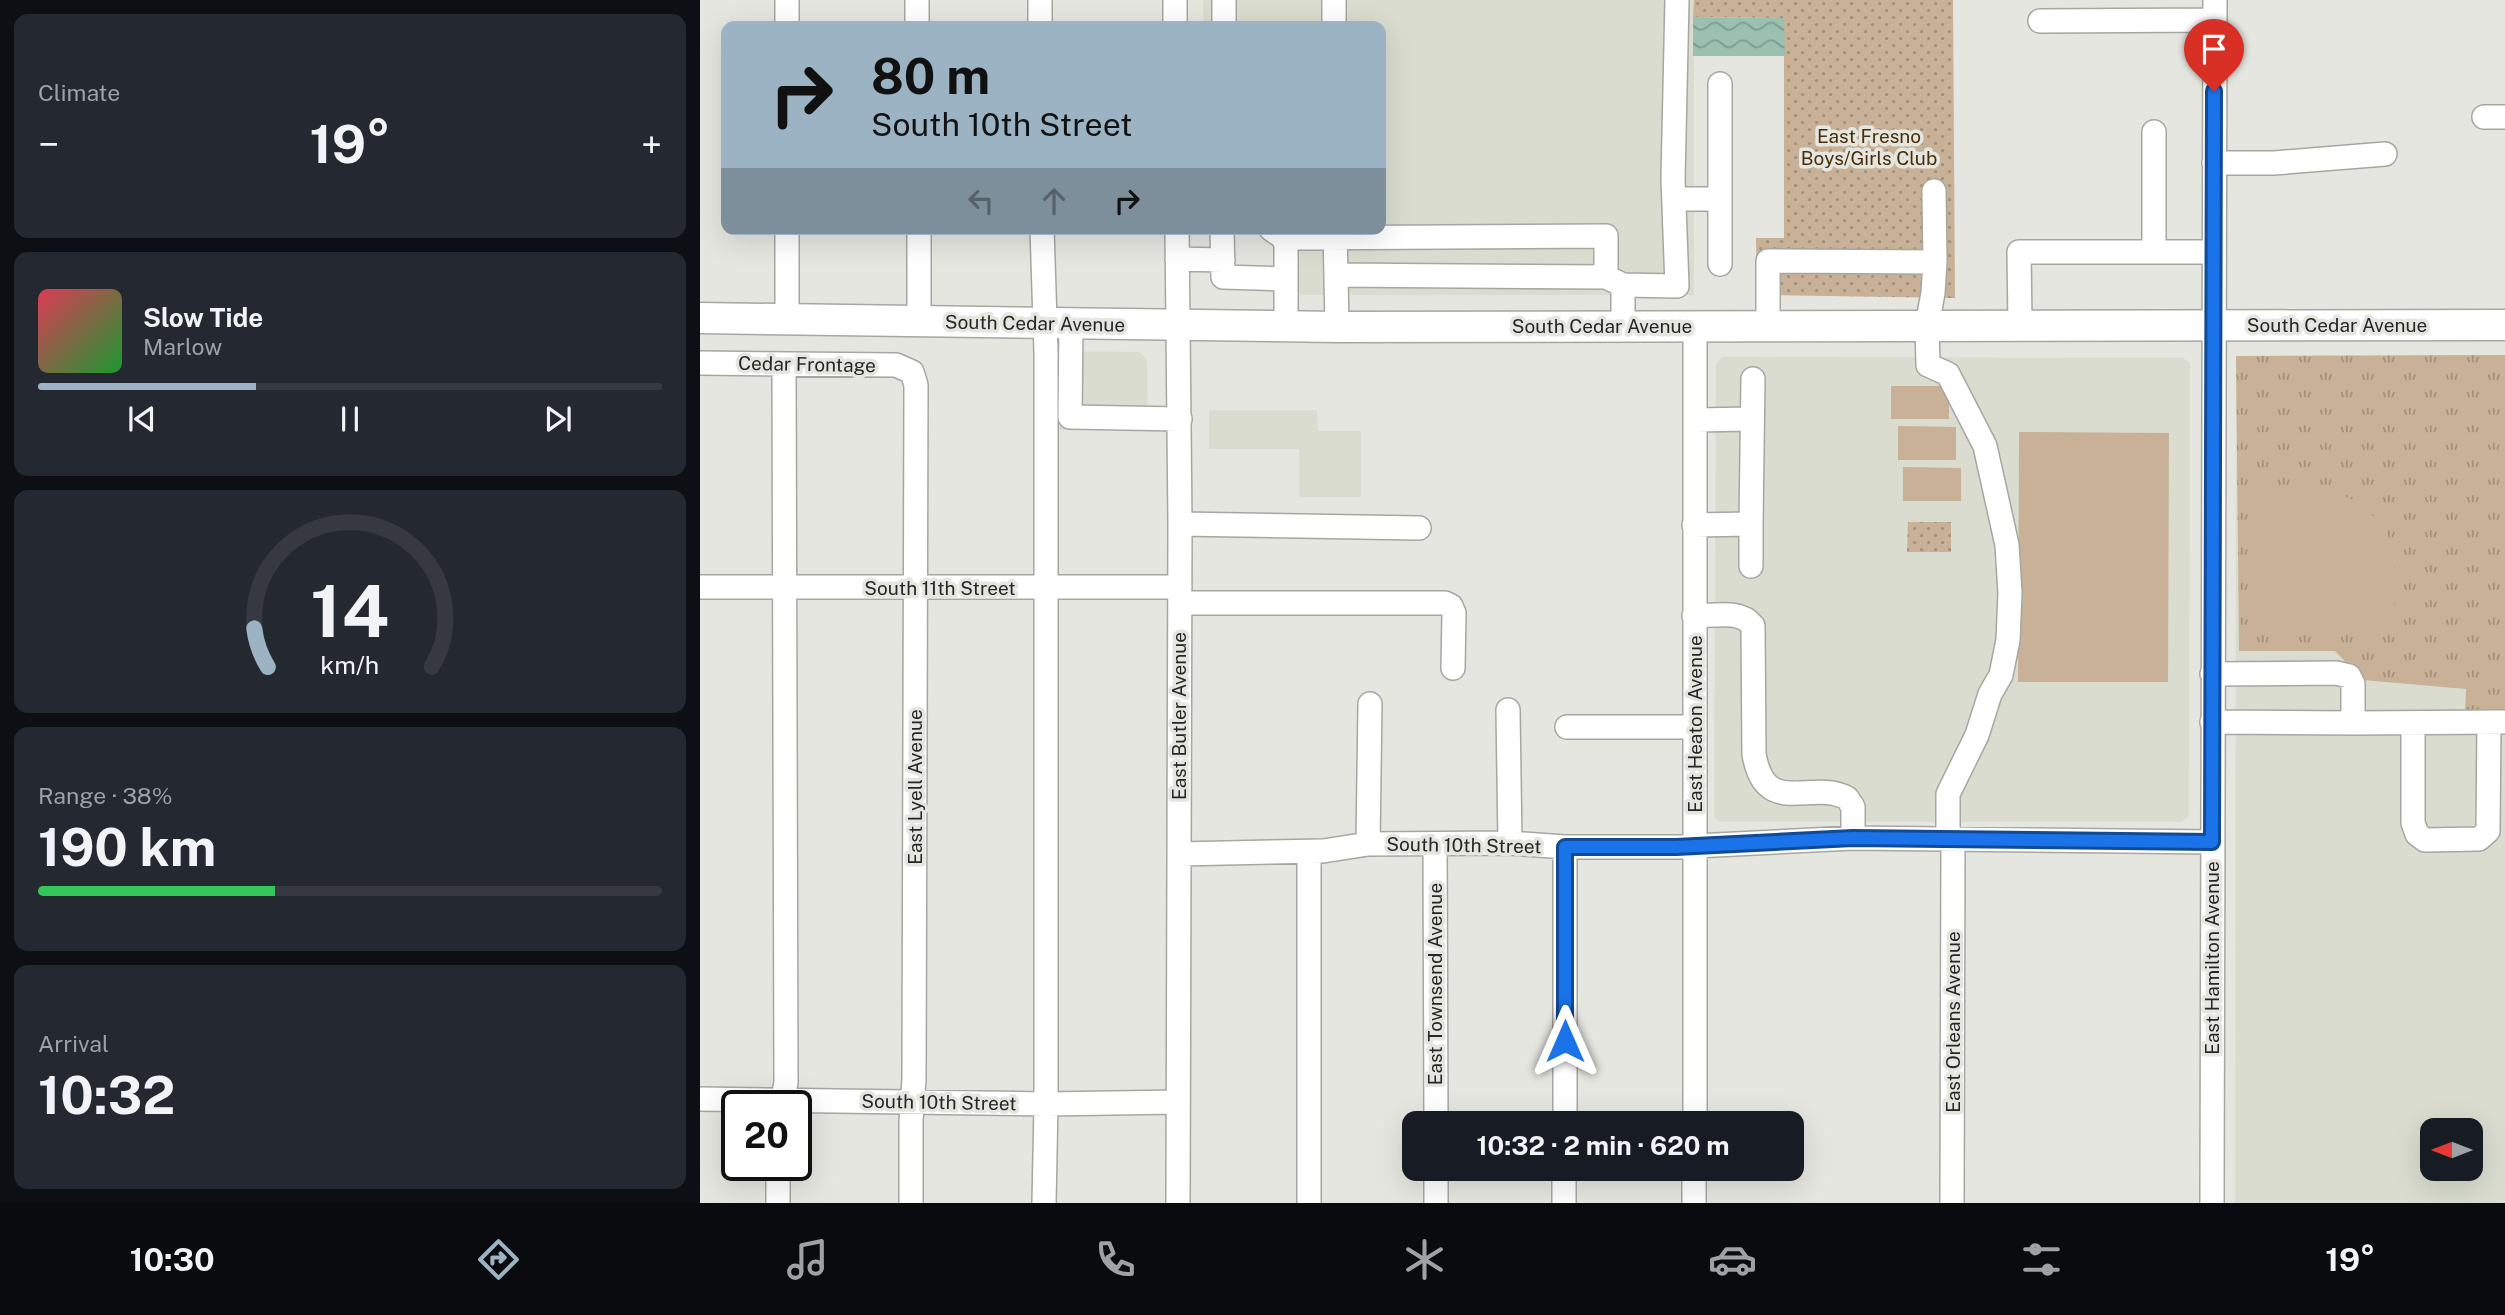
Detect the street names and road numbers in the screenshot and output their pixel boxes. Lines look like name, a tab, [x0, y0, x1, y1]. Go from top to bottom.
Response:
street label: South Cedar Avenue	[945, 310, 1125, 336]
street label: South Cedar Avenue	[2247, 314, 2427, 336]
street label: South Cedar Avenue	[1512, 315, 1692, 337]
street label: Cedar Frontage	[738, 352, 876, 376]
street label: South 11th Street	[864, 577, 1016, 599]
street label: East Butler Avenue	[1168, 632, 1190, 800]
street label: East Heaton Avenue	[1684, 635, 1706, 813]
street label: East Lyell Avenue	[904, 709, 926, 865]
street label: South 10th Street	[1386, 833, 1542, 857]
street label: East Hamilton Avenue	[2201, 861, 2223, 1055]
street label: East Townsend Avenue	[1424, 883, 1446, 1085]
street label: East Orleans Avenue	[1942, 931, 1964, 1113]
street label: South 10th Street	[861, 1090, 1017, 1114]

